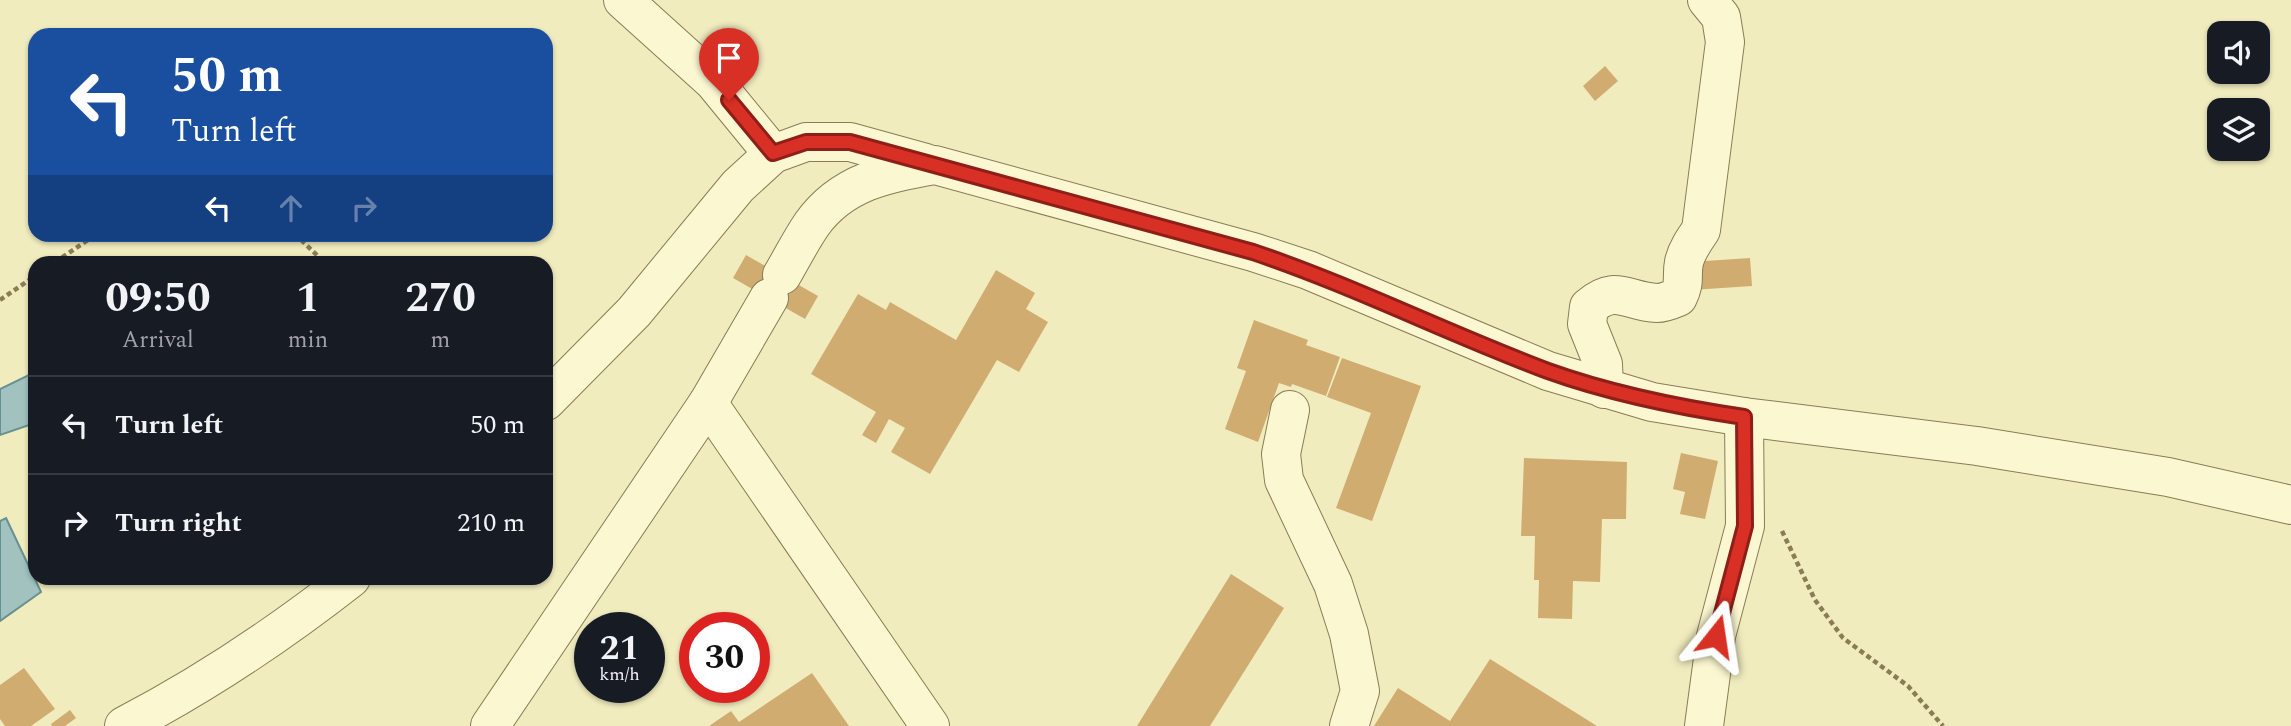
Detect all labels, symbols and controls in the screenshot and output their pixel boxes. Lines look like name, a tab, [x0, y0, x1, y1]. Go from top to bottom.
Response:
map controls	[2207, 21, 2270, 161]
button: sound	[2207, 21, 2270, 84]
pin	[699, 28, 759, 100]
text: 50 m	[171, 39, 282, 114]
icon: arrive	[710, 39, 748, 77]
icon: left	[56, 56, 147, 147]
button: layers	[2207, 98, 2270, 161]
text: Turn left	[171, 107, 297, 156]
icon: left	[199, 189, 237, 227]
icon: ahead	[272, 189, 310, 227]
icon: right	[345, 189, 383, 227]
text: 09:50	[105, 267, 211, 330]
text: 1	[296, 267, 320, 330]
text: 270	[405, 267, 476, 330]
text: Arrival	[122, 323, 194, 358]
text: min	[288, 323, 328, 358]
text: m	[431, 323, 450, 358]
text: Turn left	[115, 405, 223, 445]
text: 50 m	[470, 405, 525, 445]
icon: left	[56, 406, 94, 444]
text: Turn right	[115, 503, 242, 543]
text: 210 m	[457, 503, 525, 543]
icon: right	[56, 504, 94, 542]
position arrow	[1679, 599, 1753, 673]
speed limit sign: 30	[679, 612, 770, 703]
text: 21	[600, 622, 639, 675]
text: km/h	[599, 661, 640, 688]

